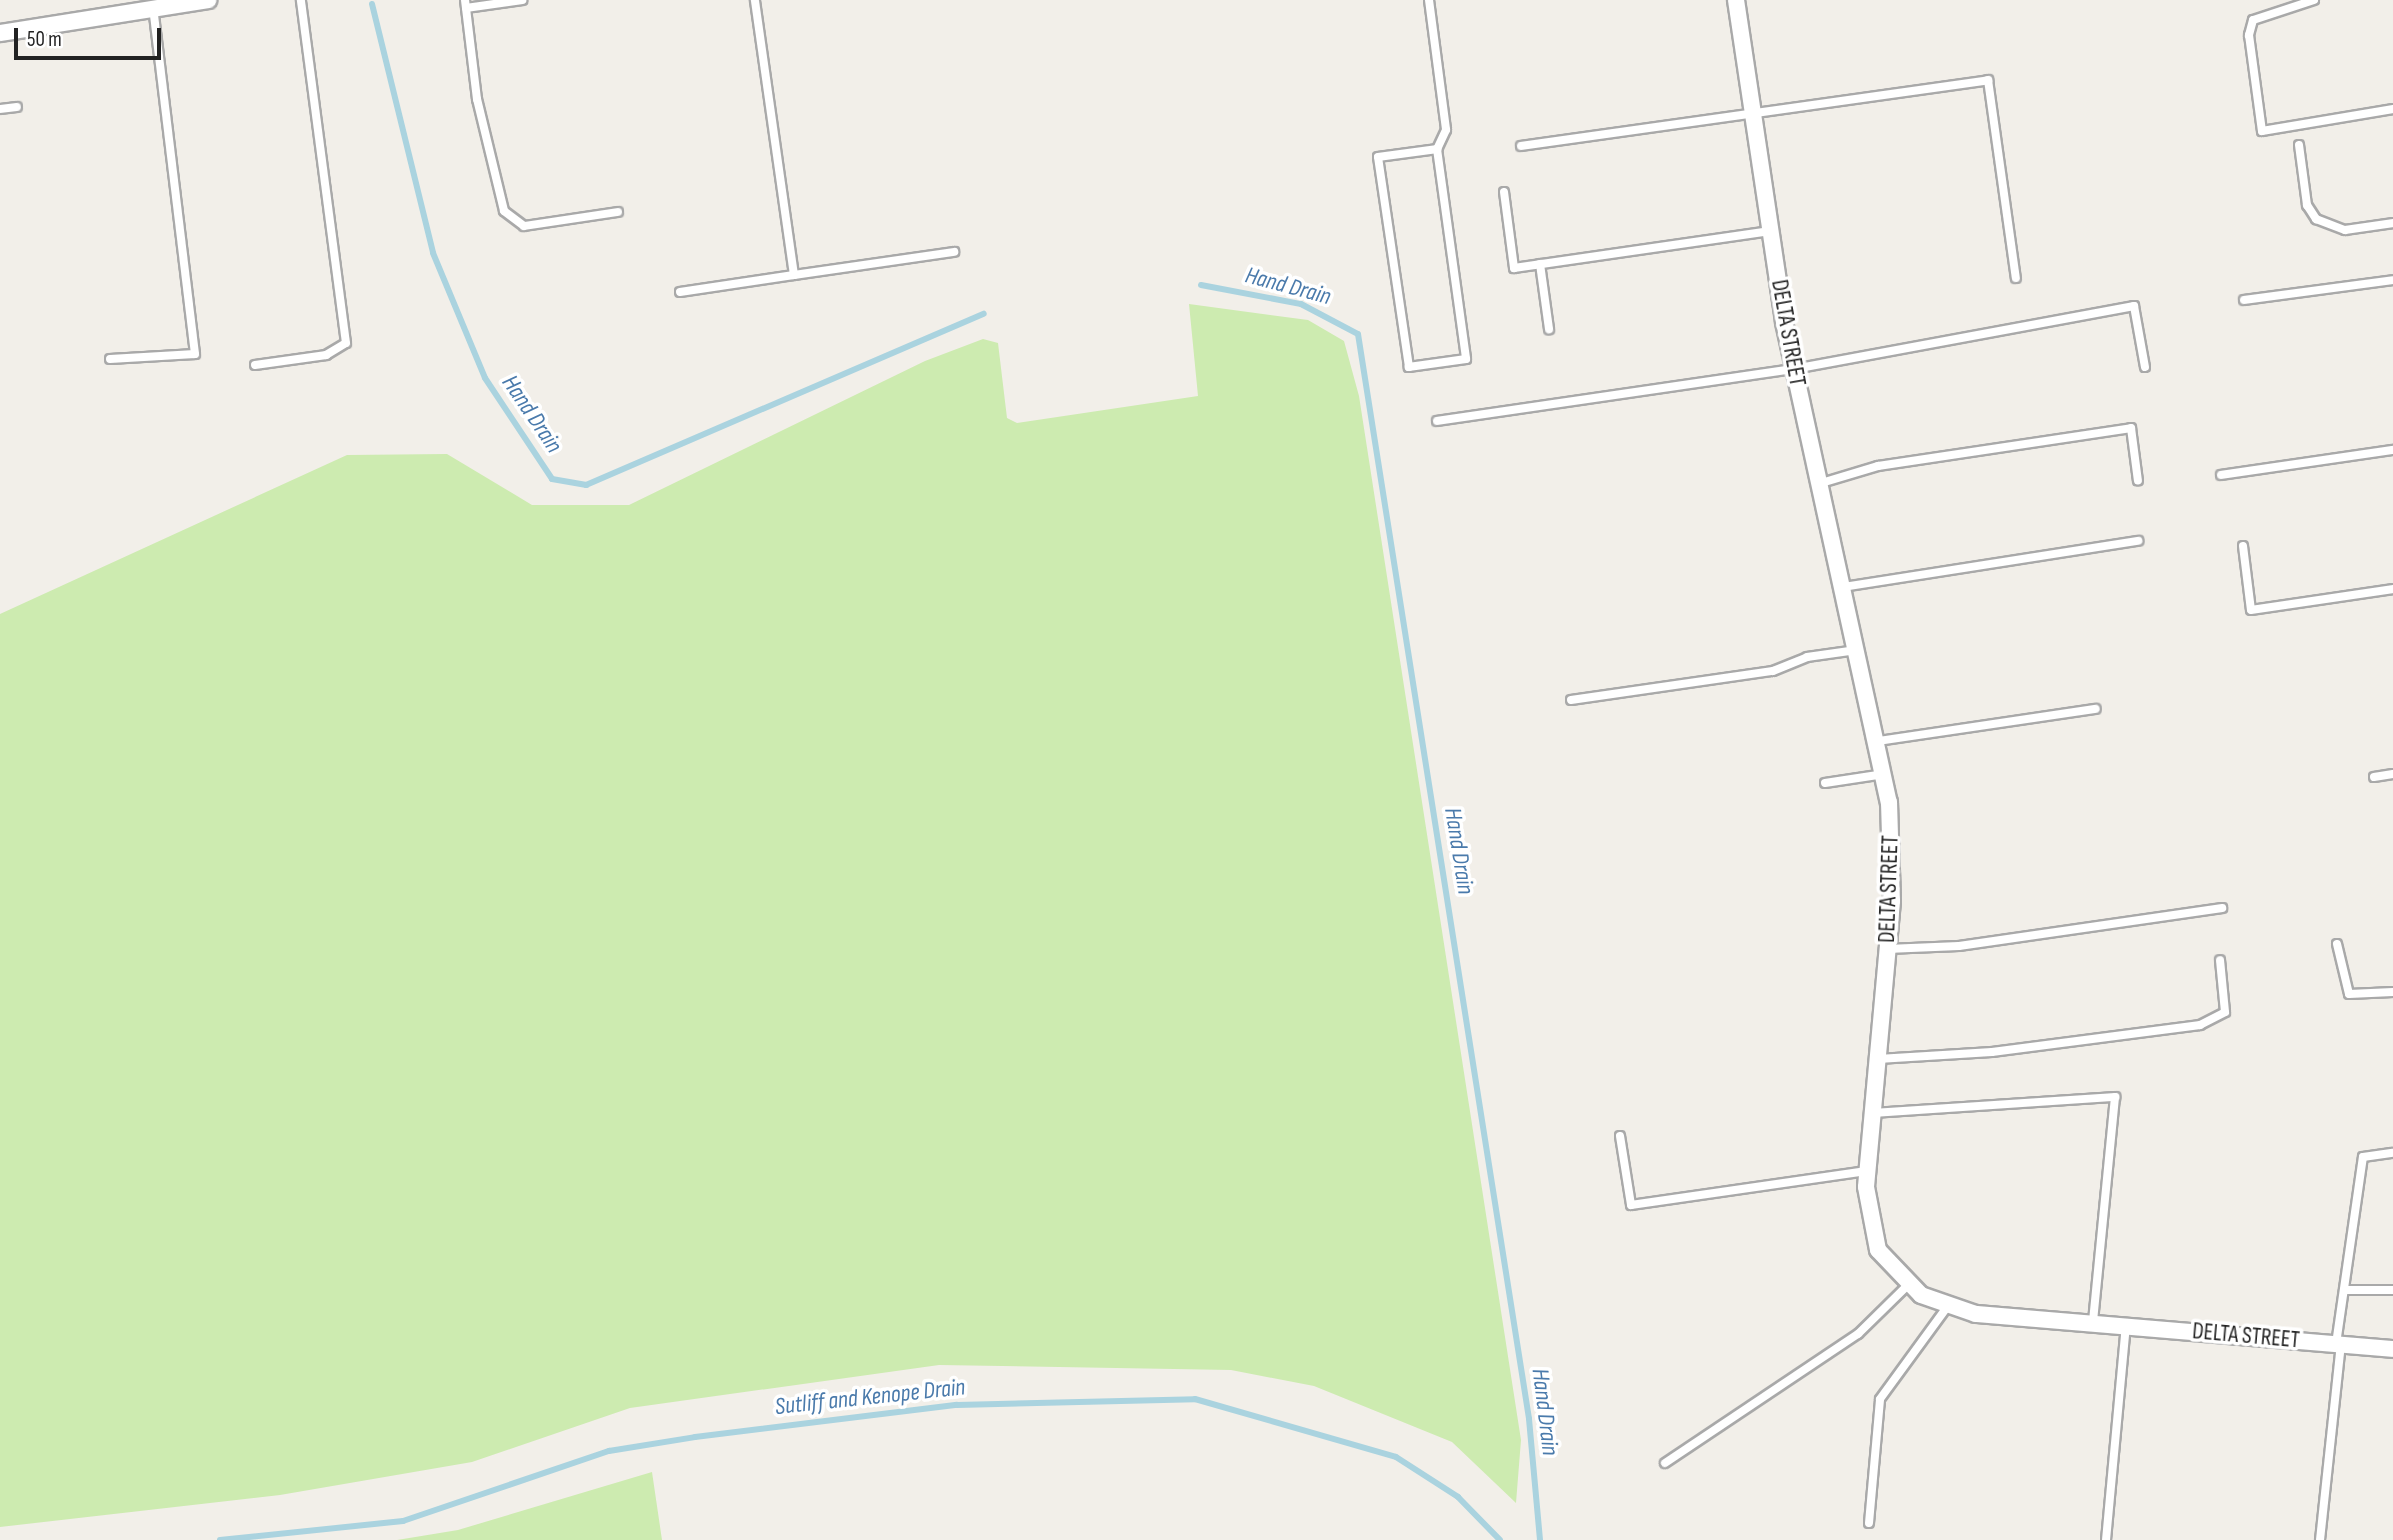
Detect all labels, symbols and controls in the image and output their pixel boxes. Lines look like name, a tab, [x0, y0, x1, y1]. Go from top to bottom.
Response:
scale bar	[18, 14, 164, 58]
text: 50 m	[27, 27, 62, 52]
water label: Hand Drain	[1242, 261, 1334, 311]
street label: DELTA STREET	[1765, 278, 1811, 388]
water label: Hand Drain	[496, 370, 568, 458]
water label: Hand Drain	[1438, 806, 1480, 896]
street label: DELTA STREET	[1873, 835, 1905, 943]
street label: DELTA STREET	[2191, 1318, 2301, 1354]
water label: Hand Drain	[1525, 1367, 1565, 1457]
water label: Sutliff and Kenope Drain	[773, 1373, 967, 1421]

